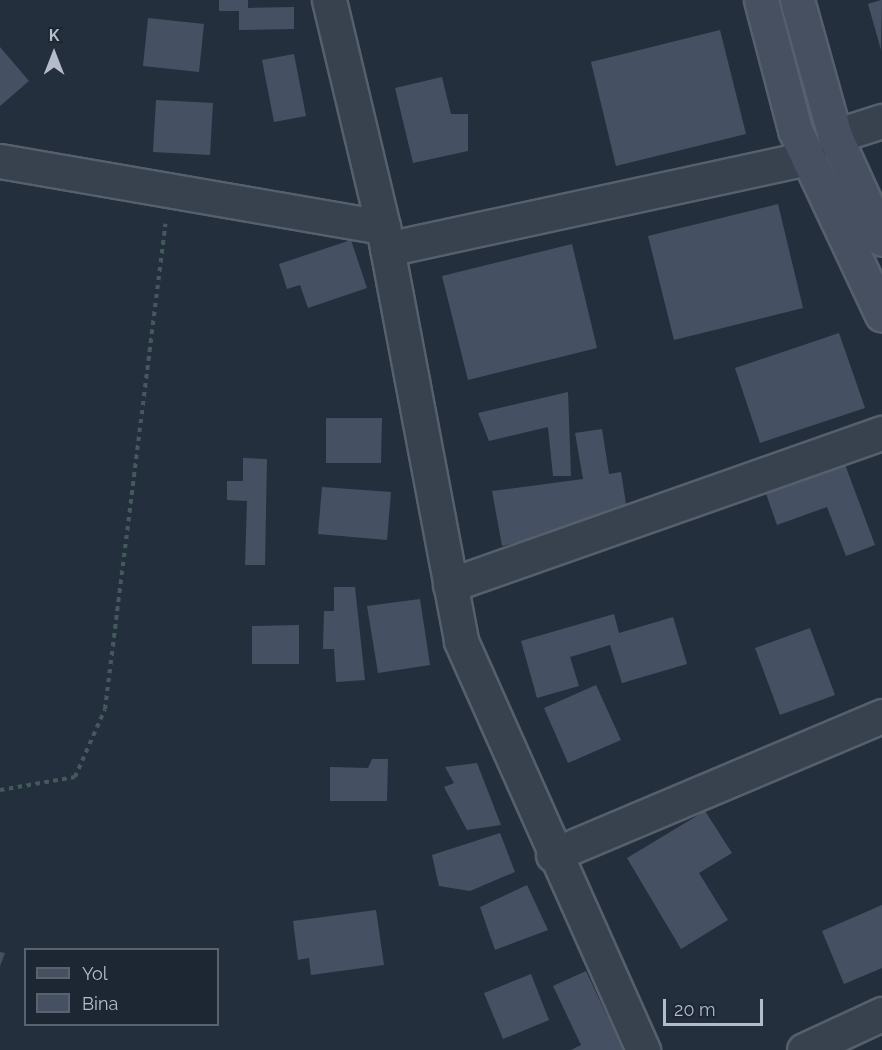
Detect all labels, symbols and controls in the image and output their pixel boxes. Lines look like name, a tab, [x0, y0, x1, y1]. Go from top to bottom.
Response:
north arrow	[24, 24, 84, 84]
text: K	[49, 26, 59, 45]
legend	[24, 948, 219, 1026]
text: Yol	[82, 963, 108, 984]
scale bar	[666, 987, 766, 1025]
text: Bina	[82, 993, 118, 1014]
text: 20 m	[674, 999, 716, 1020]

